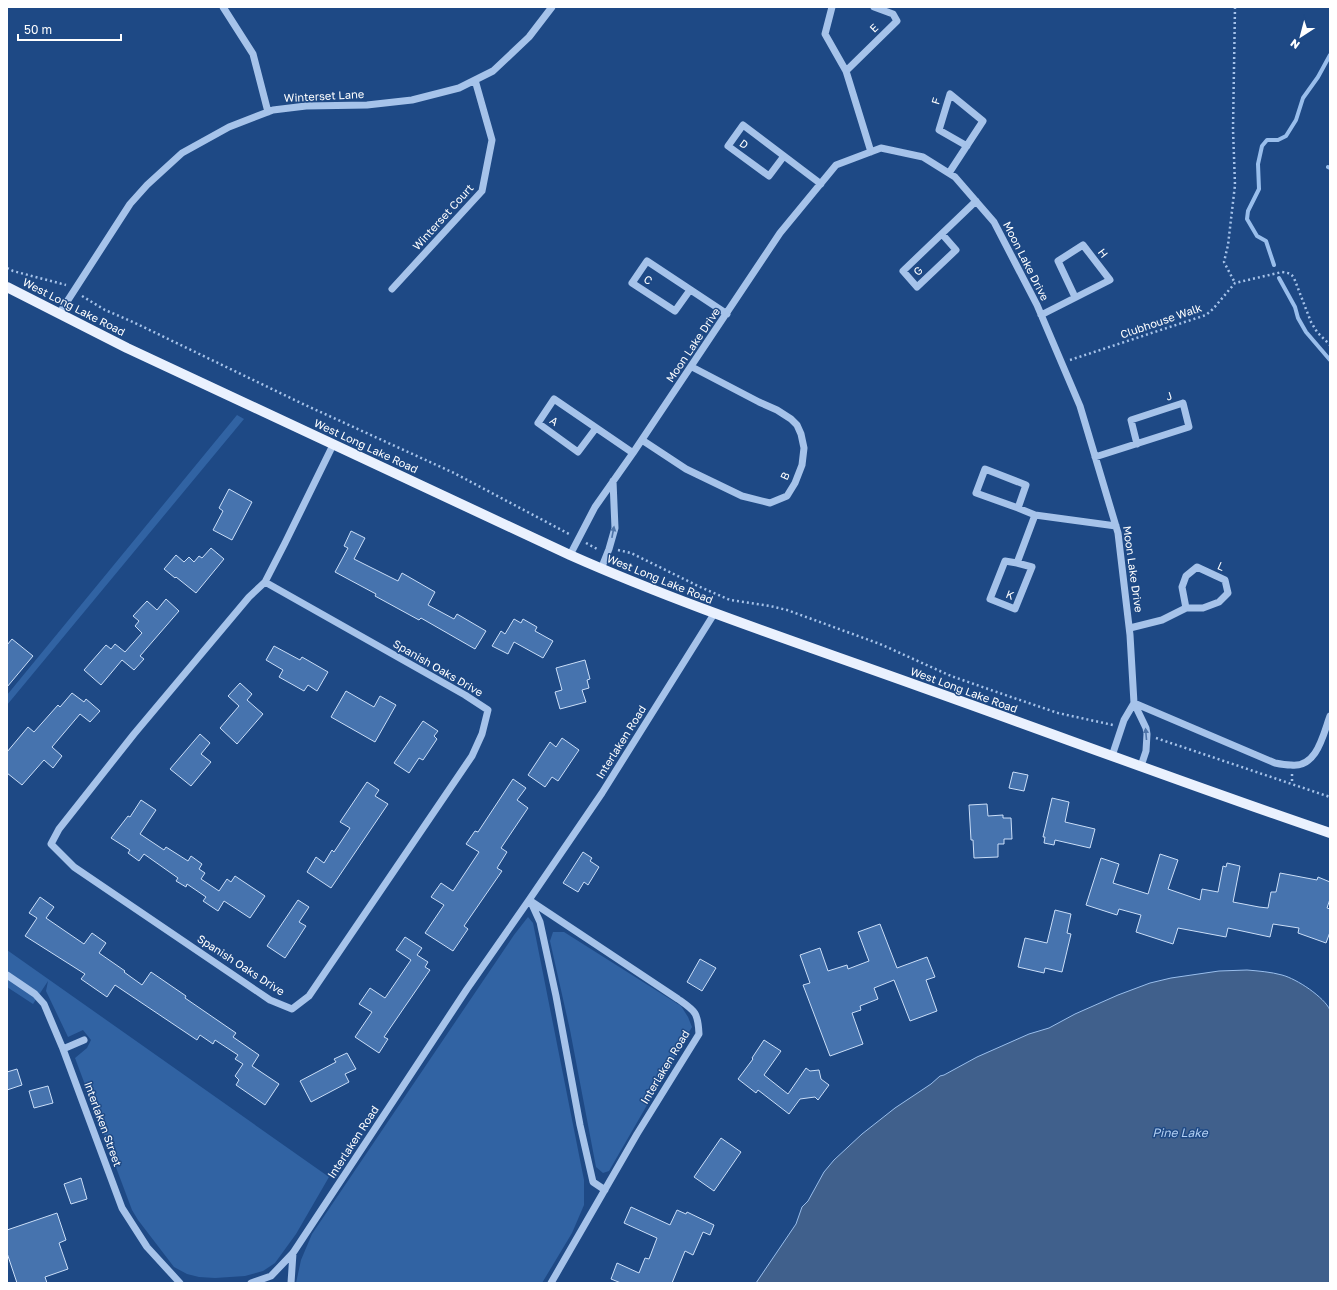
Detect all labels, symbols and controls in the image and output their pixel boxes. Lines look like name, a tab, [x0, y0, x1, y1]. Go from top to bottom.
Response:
scale bar	[18, 16, 121, 42]
north arrow	[1281, 16, 1321, 56]
street label: E	[867, 20, 881, 35]
text: 50 m	[24, 22, 52, 37]
text: N	[1288, 37, 1302, 52]
street label: Winterset Lane	[284, 87, 364, 104]
street label: F	[928, 95, 943, 106]
street label: D	[737, 136, 751, 151]
street label: Winterset Court	[410, 181, 476, 252]
street label: Moon Lake Drive	[1001, 219, 1052, 303]
street label: H	[1096, 245, 1111, 260]
street label: G	[910, 263, 925, 278]
street label: C	[642, 272, 655, 287]
street label: West Long Lake Road	[21, 275, 128, 338]
street label: Clubhouse Walk	[1118, 300, 1203, 341]
street label: Moon Lake Drive	[663, 305, 722, 384]
street label: J	[1164, 388, 1174, 403]
street label: A	[548, 413, 562, 428]
street label: West Long Lake Road	[312, 416, 420, 475]
street label: B	[777, 470, 792, 482]
street label: Moon Lake Drive	[1121, 525, 1146, 613]
one-way arrow	[611, 526, 617, 538]
street label: West Long Lake Road	[605, 551, 715, 606]
street label: L	[1216, 558, 1227, 573]
street label: K	[1004, 587, 1016, 602]
street label: Spanish Oaks Drive	[391, 637, 485, 699]
street label: West Long Lake Road	[909, 664, 1020, 715]
street label: Interlaken Road	[593, 703, 648, 781]
one-way arrow	[1143, 728, 1149, 740]
street label: Spanish Oaks Drive	[195, 931, 287, 998]
street label: Interlaken Road	[637, 1027, 692, 1106]
street label: Interlaken Street	[82, 1080, 125, 1168]
street label: Interlaken Road	[324, 1103, 381, 1180]
water label: Pine Lake	[1152, 1125, 1209, 1140]

